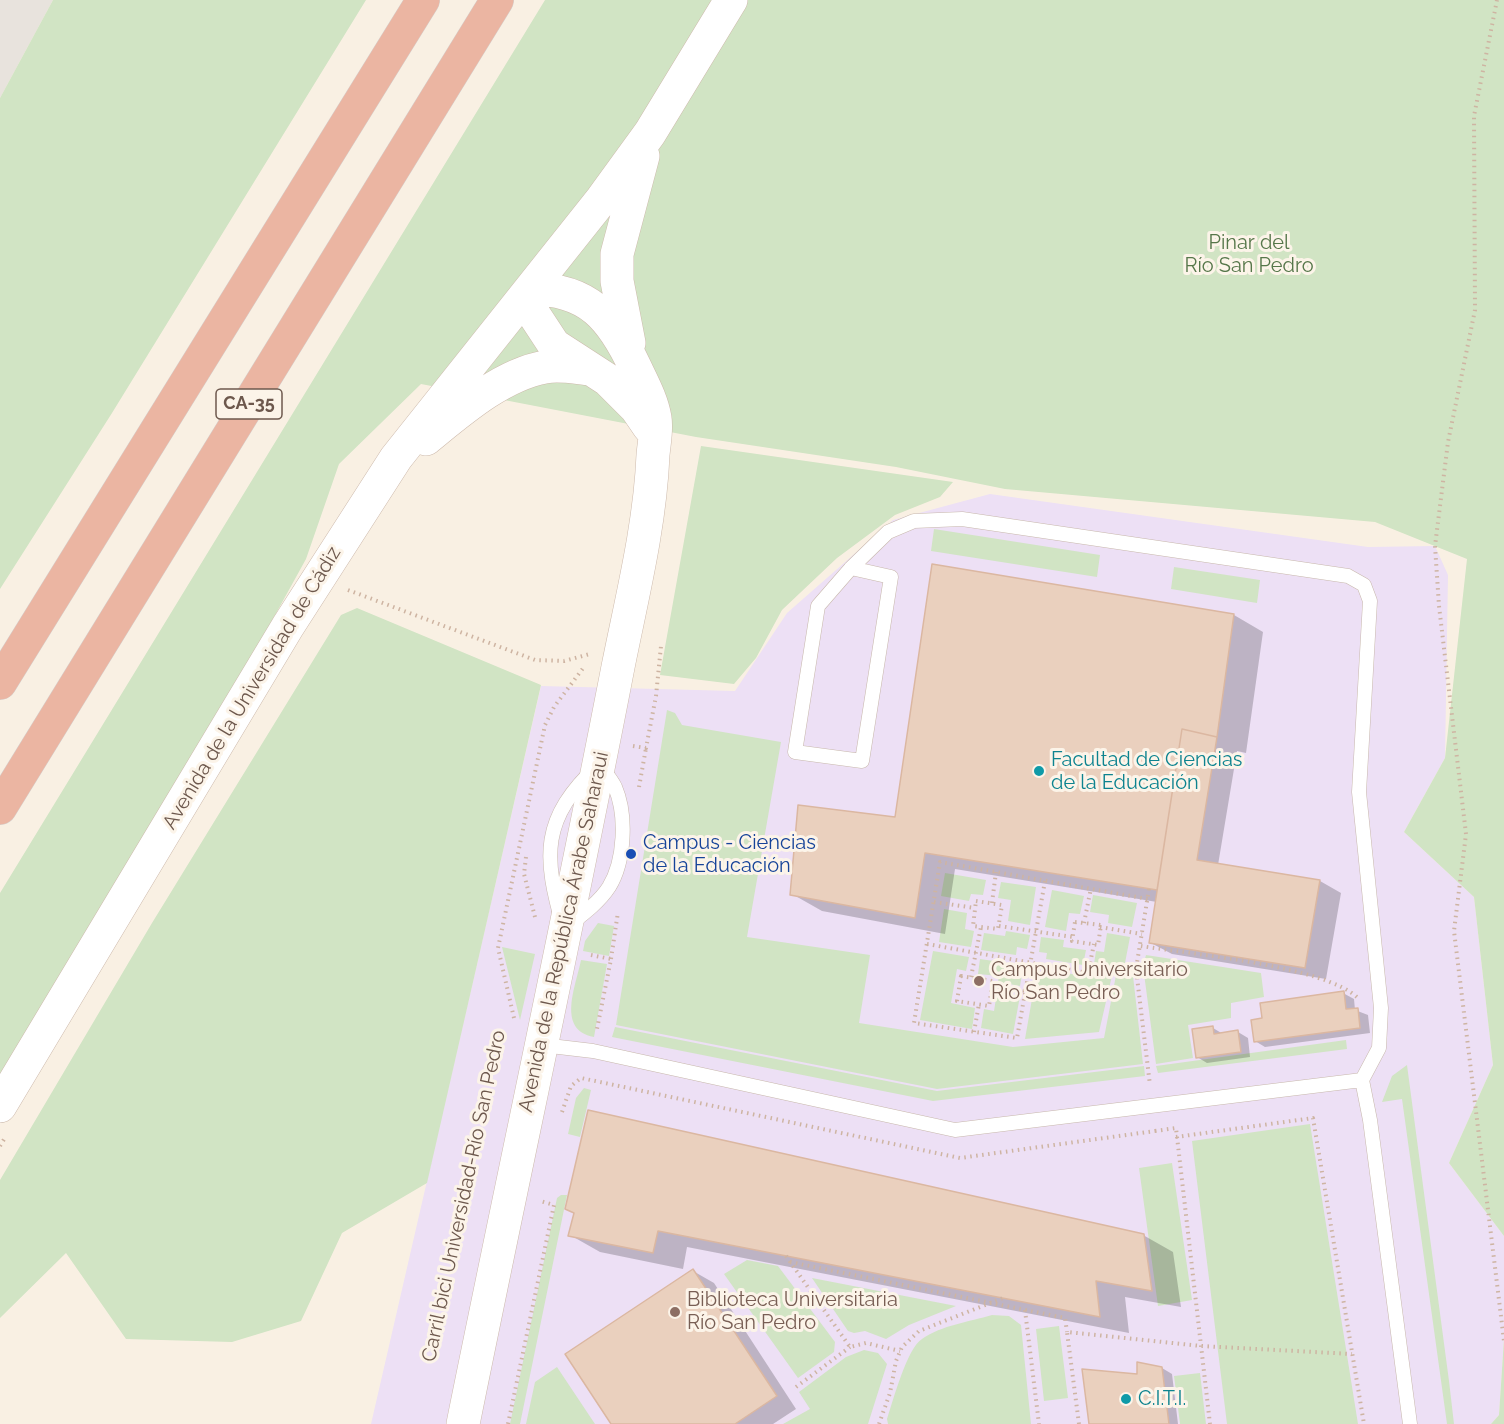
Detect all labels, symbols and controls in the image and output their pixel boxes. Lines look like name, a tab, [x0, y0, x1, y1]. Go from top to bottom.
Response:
park label: Pinar del Río San Pedro	[1184, 231, 1314, 278]
road number: CA-35	[216, 389, 282, 419]
street label: Avenida de la Universidad de Cádiz	[158, 542, 346, 834]
place label: Facultad de Ciencias de la Educación	[1051, 748, 1242, 795]
street label: Avenida de la República Árabe Saharaui	[514, 749, 614, 1115]
marker: Facultad de Ciencias de la Educación	[1032, 764, 1046, 778]
place label: Campus - Ciencias de la Educación	[643, 831, 816, 878]
marker: Campus - Ciencias de la Educación	[624, 847, 638, 861]
place label: Campus Universitario Río San Pedro	[991, 958, 1188, 1005]
marker: Campus Universitario Río San Pedro	[972, 974, 986, 988]
street label: Carril bici Universidad-Río San Pedro	[417, 1028, 511, 1364]
place label: Biblioteca Universitaria Río San Pedro	[687, 1288, 898, 1335]
marker: Biblioteca Universitaria Río San Pedro	[668, 1305, 682, 1319]
place label: C.I.T.I.	[1138, 1387, 1186, 1411]
marker: C.I.T.I.	[1119, 1392, 1133, 1406]

